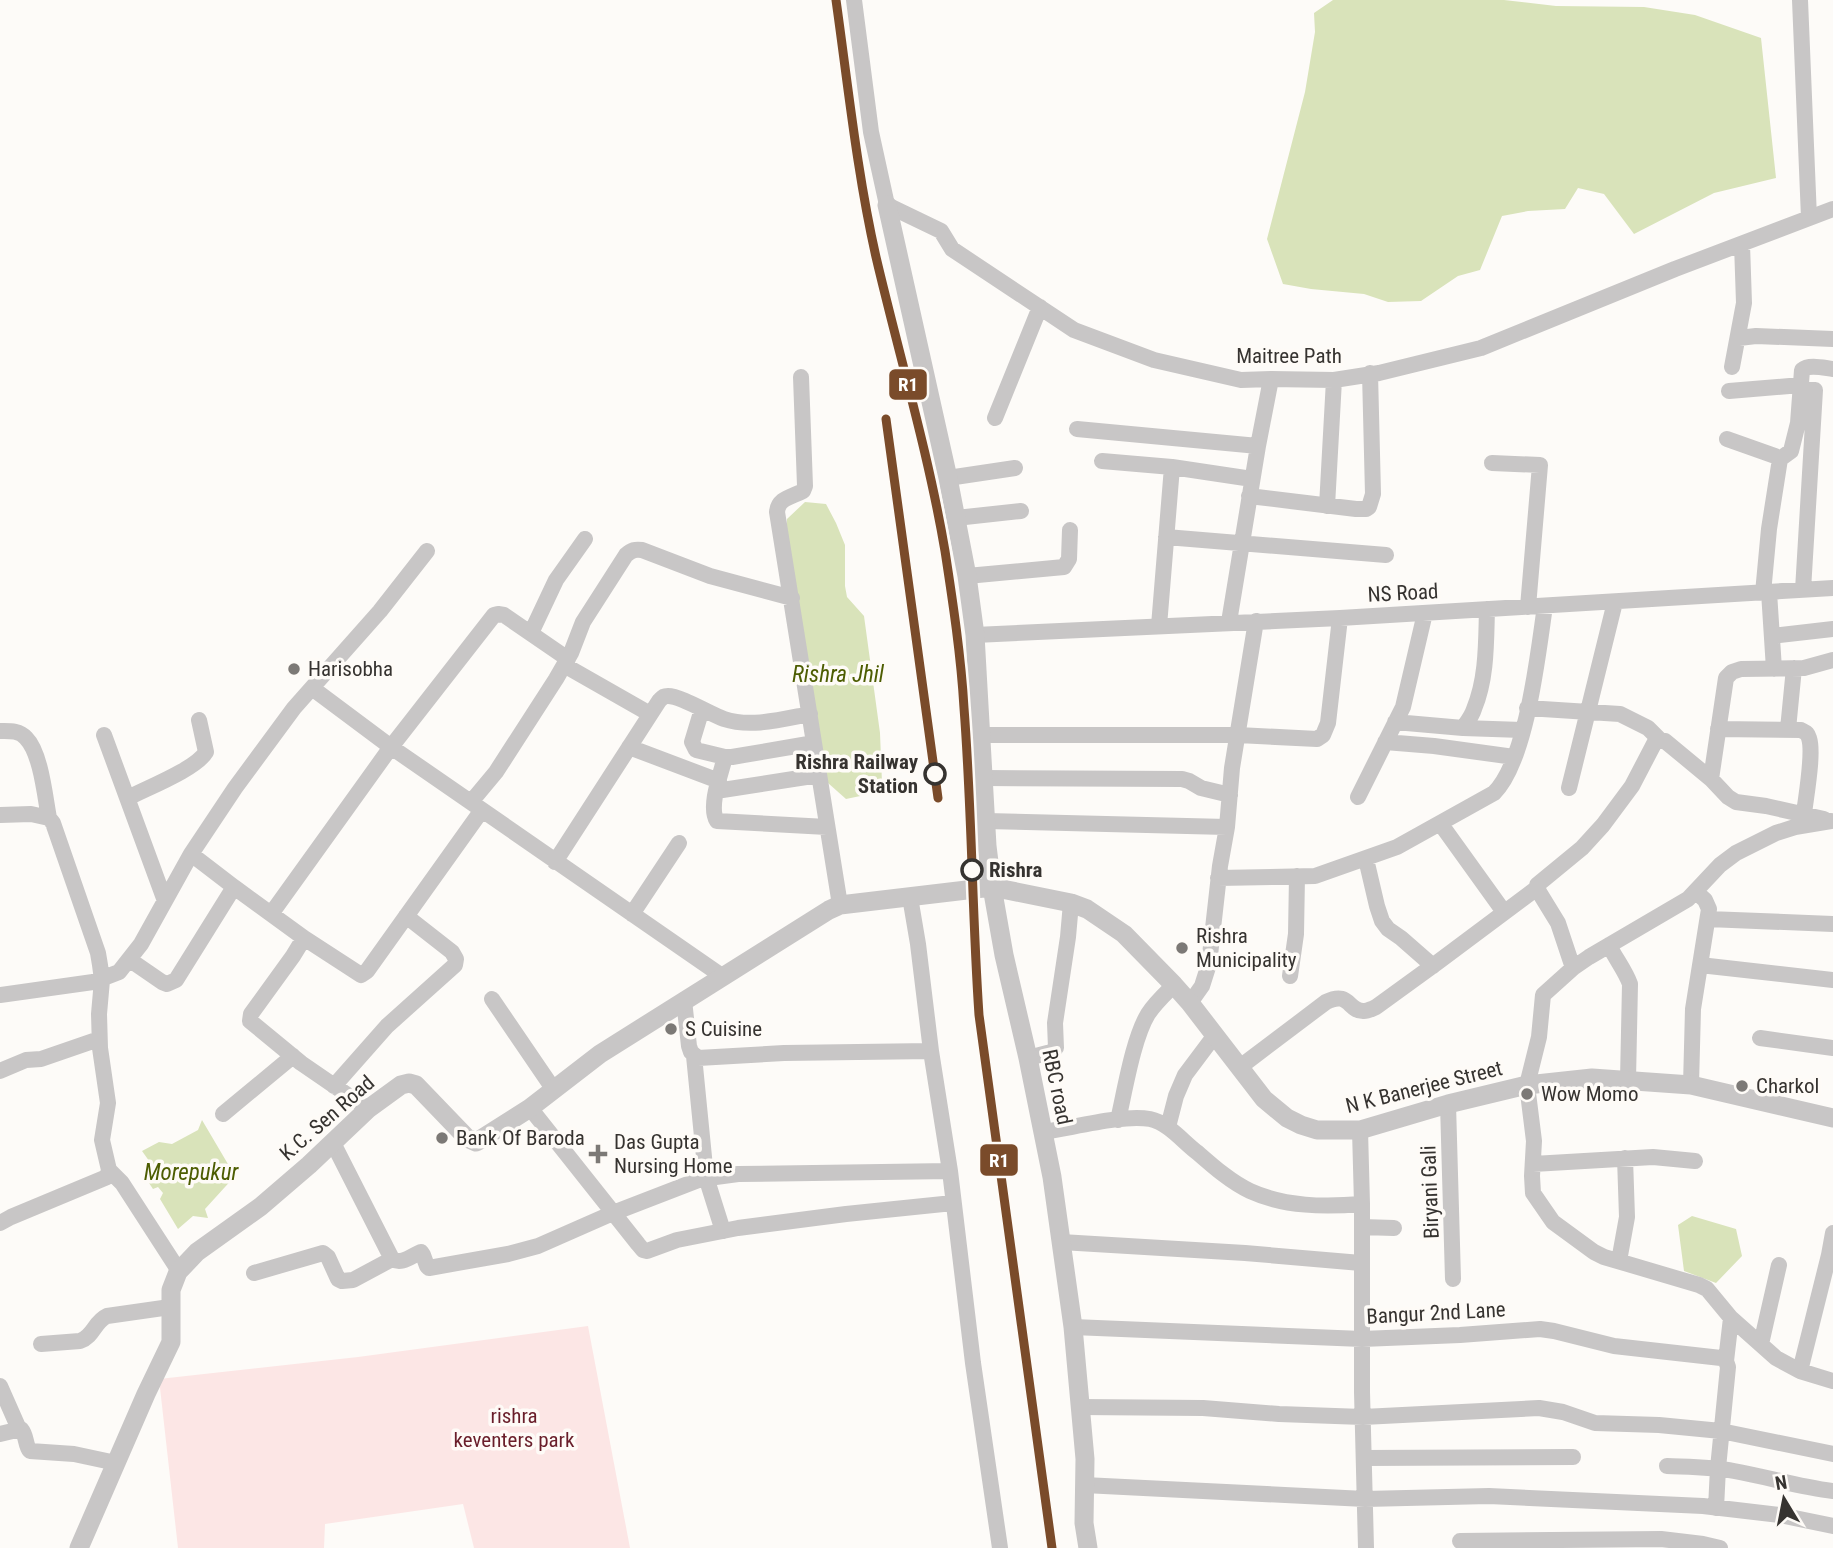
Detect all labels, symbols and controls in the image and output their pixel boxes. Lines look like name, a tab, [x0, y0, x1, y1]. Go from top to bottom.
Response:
street label: Maitree Path	[1236, 344, 1342, 368]
line badge: R1	[888, 368, 928, 401]
text: R1	[898, 373, 918, 396]
street label: NS Road	[1367, 579, 1439, 607]
place label: Harisobha	[308, 657, 393, 681]
marker: Harisobha	[286, 661, 302, 677]
water label: Rishra Jhil	[792, 661, 885, 688]
place label: Rishra Railway Station	[795, 750, 919, 798]
marker: Rishra Railway Station	[924, 763, 946, 785]
place label: Rishra	[989, 858, 1042, 882]
marker: Rishra	[961, 859, 983, 881]
place label: Rishra Municipality	[1196, 924, 1297, 972]
marker: Rishra Municipality	[1174, 940, 1190, 956]
place label: S Cuisine	[685, 1017, 762, 1041]
marker: S Cuisine	[663, 1021, 679, 1037]
street label: RBC road	[1037, 1047, 1077, 1127]
street label: N K Banerjee Street	[1343, 1056, 1505, 1118]
street label: K.C. Sen Road	[275, 1071, 379, 1165]
place label: Charkol	[1756, 1074, 1819, 1098]
marker: Charkol	[1734, 1078, 1750, 1094]
place label: Wow Momo	[1541, 1082, 1638, 1106]
marker: Wow Momo	[1519, 1086, 1535, 1102]
place label: Bank Of Baroda	[456, 1126, 585, 1150]
marker: Bank Of Baroda	[434, 1130, 450, 1146]
place label: Das Gupta Nursing Home	[614, 1130, 733, 1178]
line badge: R1	[979, 1143, 1019, 1177]
marker: Das Gupta Nursing Home	[588, 1144, 608, 1164]
street label: Biryani Gali	[1416, 1145, 1444, 1239]
text: R1	[989, 1149, 1009, 1172]
water label: Morepukur	[144, 1159, 239, 1186]
street label: Bangur 2nd Lane	[1366, 1297, 1506, 1329]
park label: rishra keventers park	[454, 1404, 575, 1452]
north arrow	[1749, 1464, 1819, 1534]
text: N	[1773, 1470, 1789, 1495]

